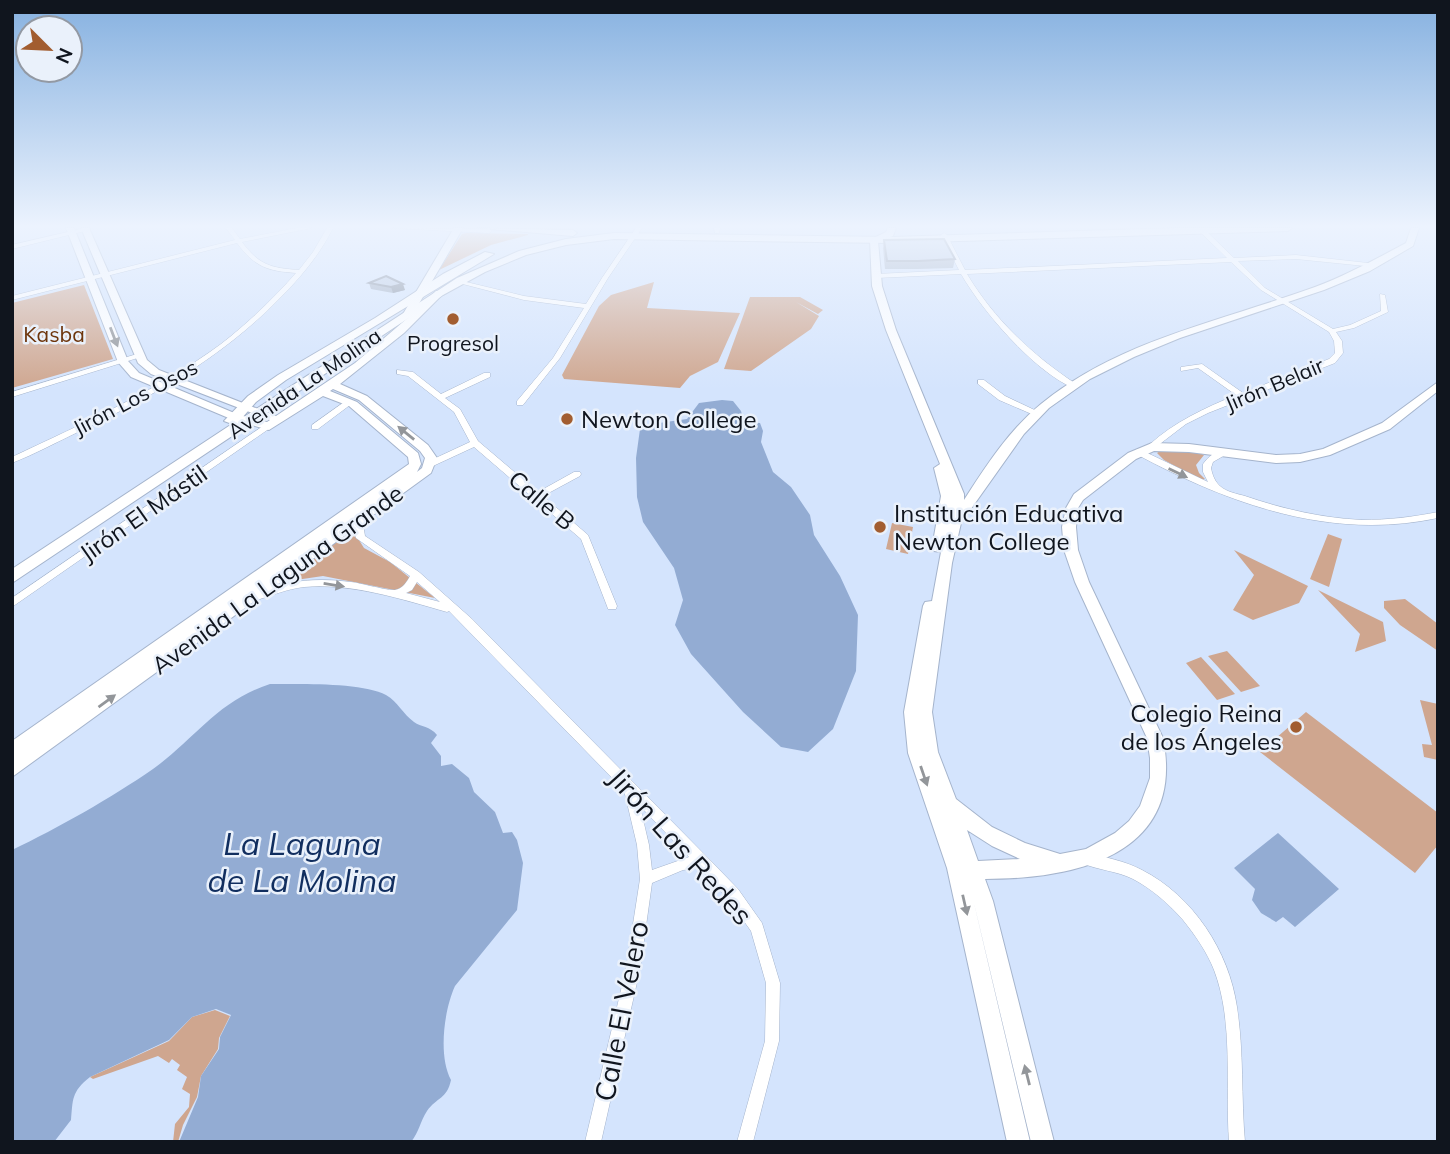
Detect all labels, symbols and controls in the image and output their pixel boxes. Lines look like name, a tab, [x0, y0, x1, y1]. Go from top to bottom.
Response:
north arrow	[14, 14, 84, 84]
text: N	[51, 44, 78, 67]
marker: Progresol	[445, 311, 461, 327]
park label: Kasba	[23, 321, 85, 347]
street label: Avenida La Molina	[222, 322, 386, 444]
one-way arrow	[108, 327, 119, 348]
place label: Progresol	[407, 330, 499, 356]
street label: Jirón Belair	[1221, 351, 1328, 417]
street label: Jirón Los Osos	[68, 353, 202, 441]
place label: Newton College	[581, 404, 757, 434]
marker: Newton College	[559, 411, 575, 427]
one-way arrow	[397, 426, 414, 441]
street label: Jirón El Mástil	[73, 458, 213, 568]
street label: Calle B	[503, 464, 581, 536]
one-way arrow	[1168, 468, 1188, 479]
street label: Avenida La Laguna Grande	[145, 478, 409, 680]
place label: Institución Educativa Newton College	[894, 498, 1124, 556]
marker: Institución Educativa Newton College	[872, 519, 888, 535]
one-way arrow	[323, 580, 345, 591]
one-way arrow	[98, 694, 117, 708]
place label: Colegio Reina de los Ángeles	[1121, 698, 1282, 756]
marker: Colegio Reina de los Ángeles	[1288, 719, 1304, 735]
street label: Jirón Las Redes	[601, 760, 761, 932]
one-way arrow	[919, 766, 930, 787]
water label: La Laguna de La Molina	[208, 823, 396, 900]
one-way arrow	[960, 894, 971, 916]
street label: Calle El Velero	[586, 918, 656, 1104]
one-way arrow	[1021, 1064, 1032, 1086]

